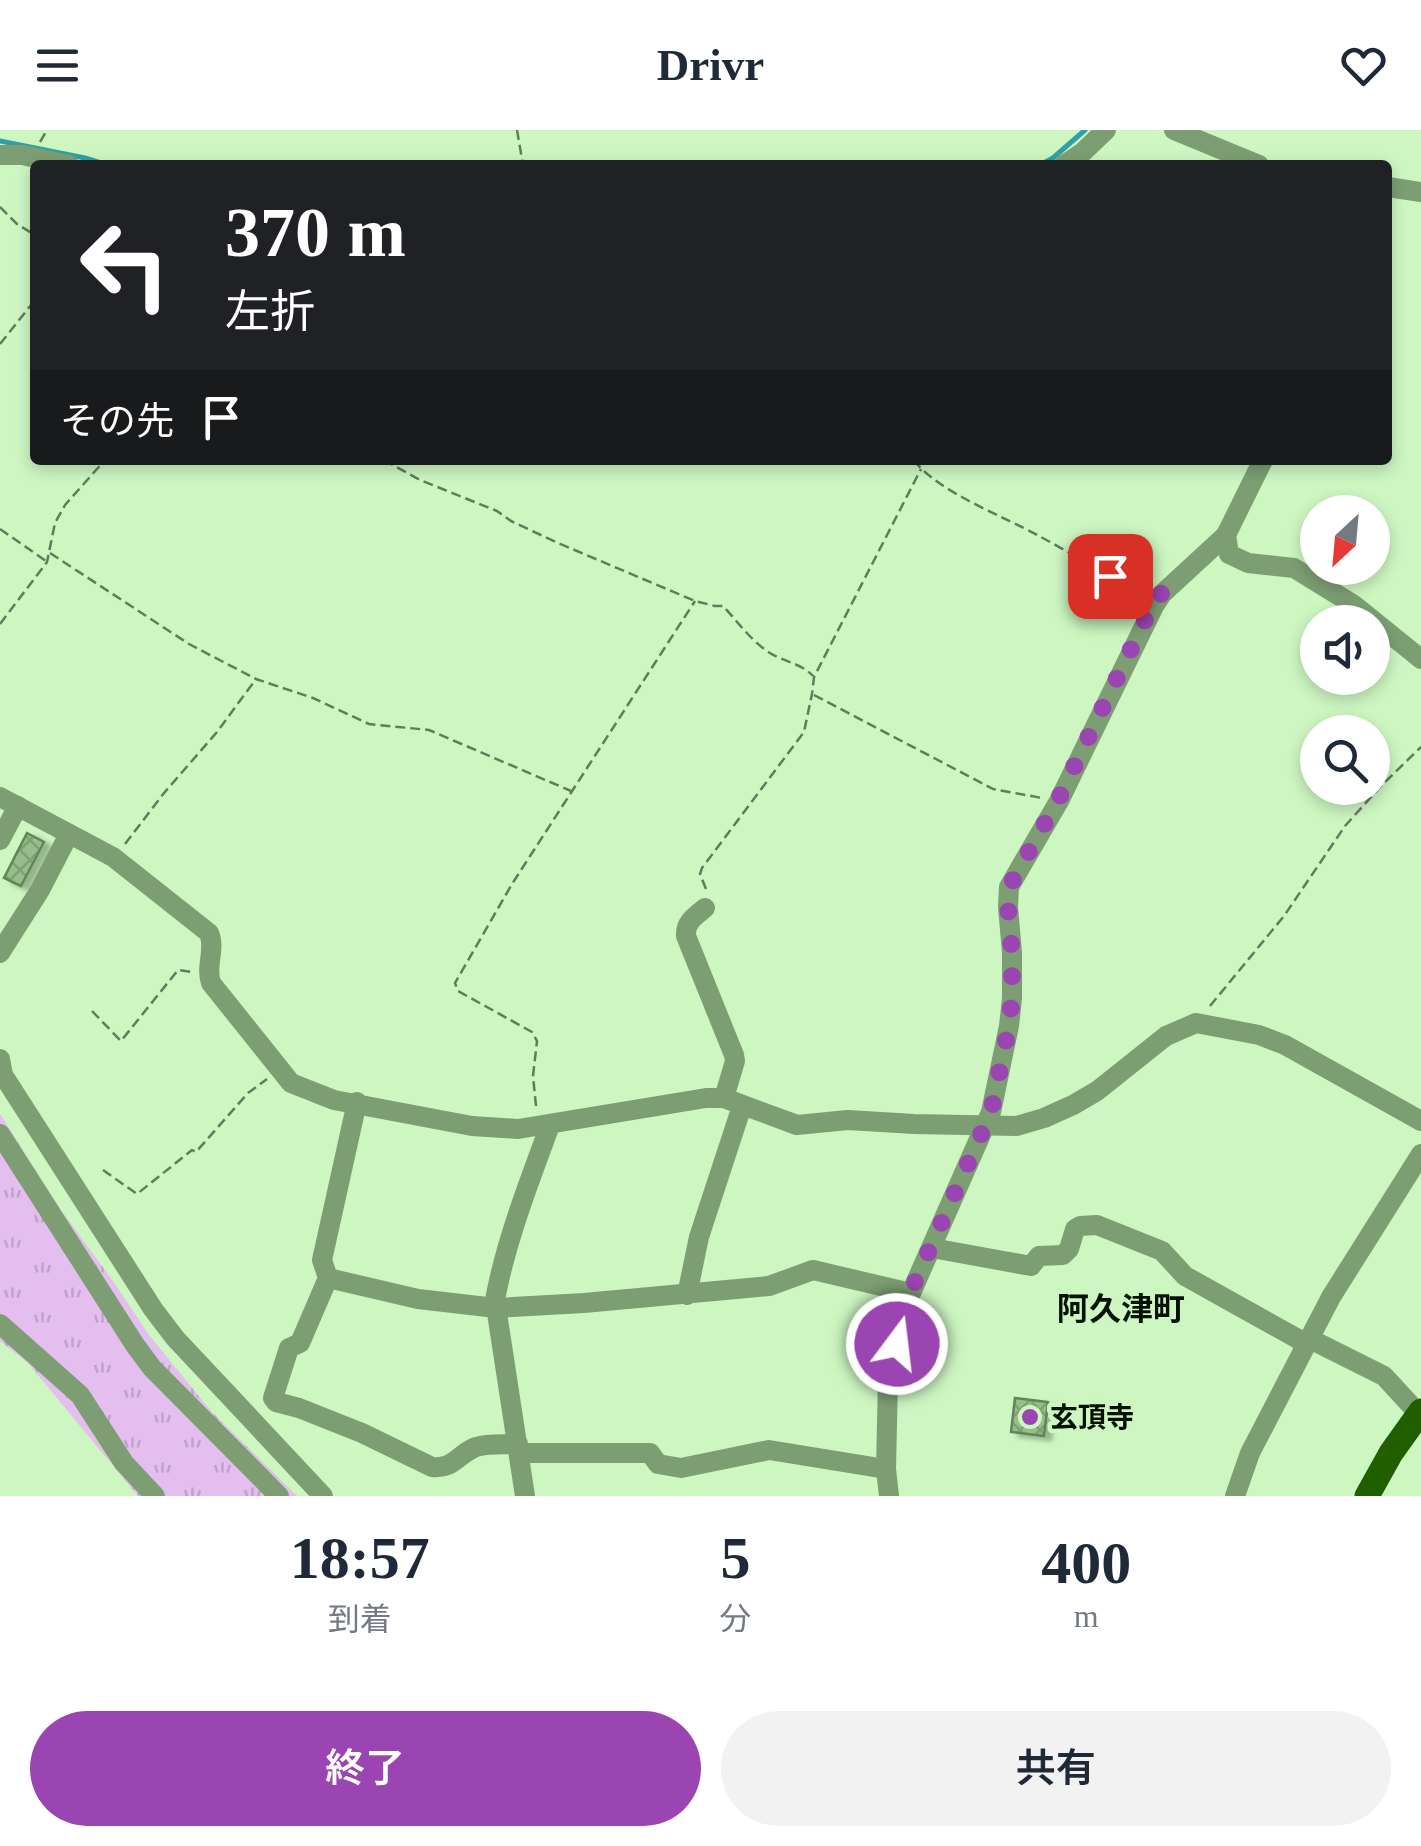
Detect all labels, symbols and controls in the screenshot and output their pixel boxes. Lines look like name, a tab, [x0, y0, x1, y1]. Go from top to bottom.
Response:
icon: menu	[30, 38, 85, 93]
icon: heart	[1336, 38, 1391, 93]
text: Drivr	[657, 40, 764, 90]
text: 370 m	[225, 194, 406, 271]
icon: left	[60, 200, 190, 330]
text: 左折	[225, 287, 315, 337]
icon: arrive	[194, 390, 249, 445]
text: その先	[60, 400, 174, 442]
north arrow	[1300, 495, 1390, 585]
map controls	[1300, 495, 1390, 805]
pin	[1068, 534, 1153, 619]
icon: arrive	[1083, 549, 1138, 604]
button: sound	[1300, 605, 1390, 695]
button: search	[1300, 715, 1390, 805]
district label: 阿久津町	[1057, 1291, 1185, 1327]
position arrow	[845, 1292, 949, 1396]
place label: 玄頂寺	[1050, 1402, 1134, 1433]
marker: 玄頂寺	[1019, 1406, 1041, 1428]
text: 18:57	[290, 1525, 430, 1591]
text: 5	[720, 1525, 750, 1591]
text: 400	[1041, 1530, 1131, 1596]
text: m	[1074, 1598, 1099, 1634]
text: 到着	[328, 1601, 392, 1637]
text: 分	[719, 1601, 752, 1637]
button: 終了	[30, 1711, 701, 1826]
button: 共有	[721, 1711, 1391, 1826]

